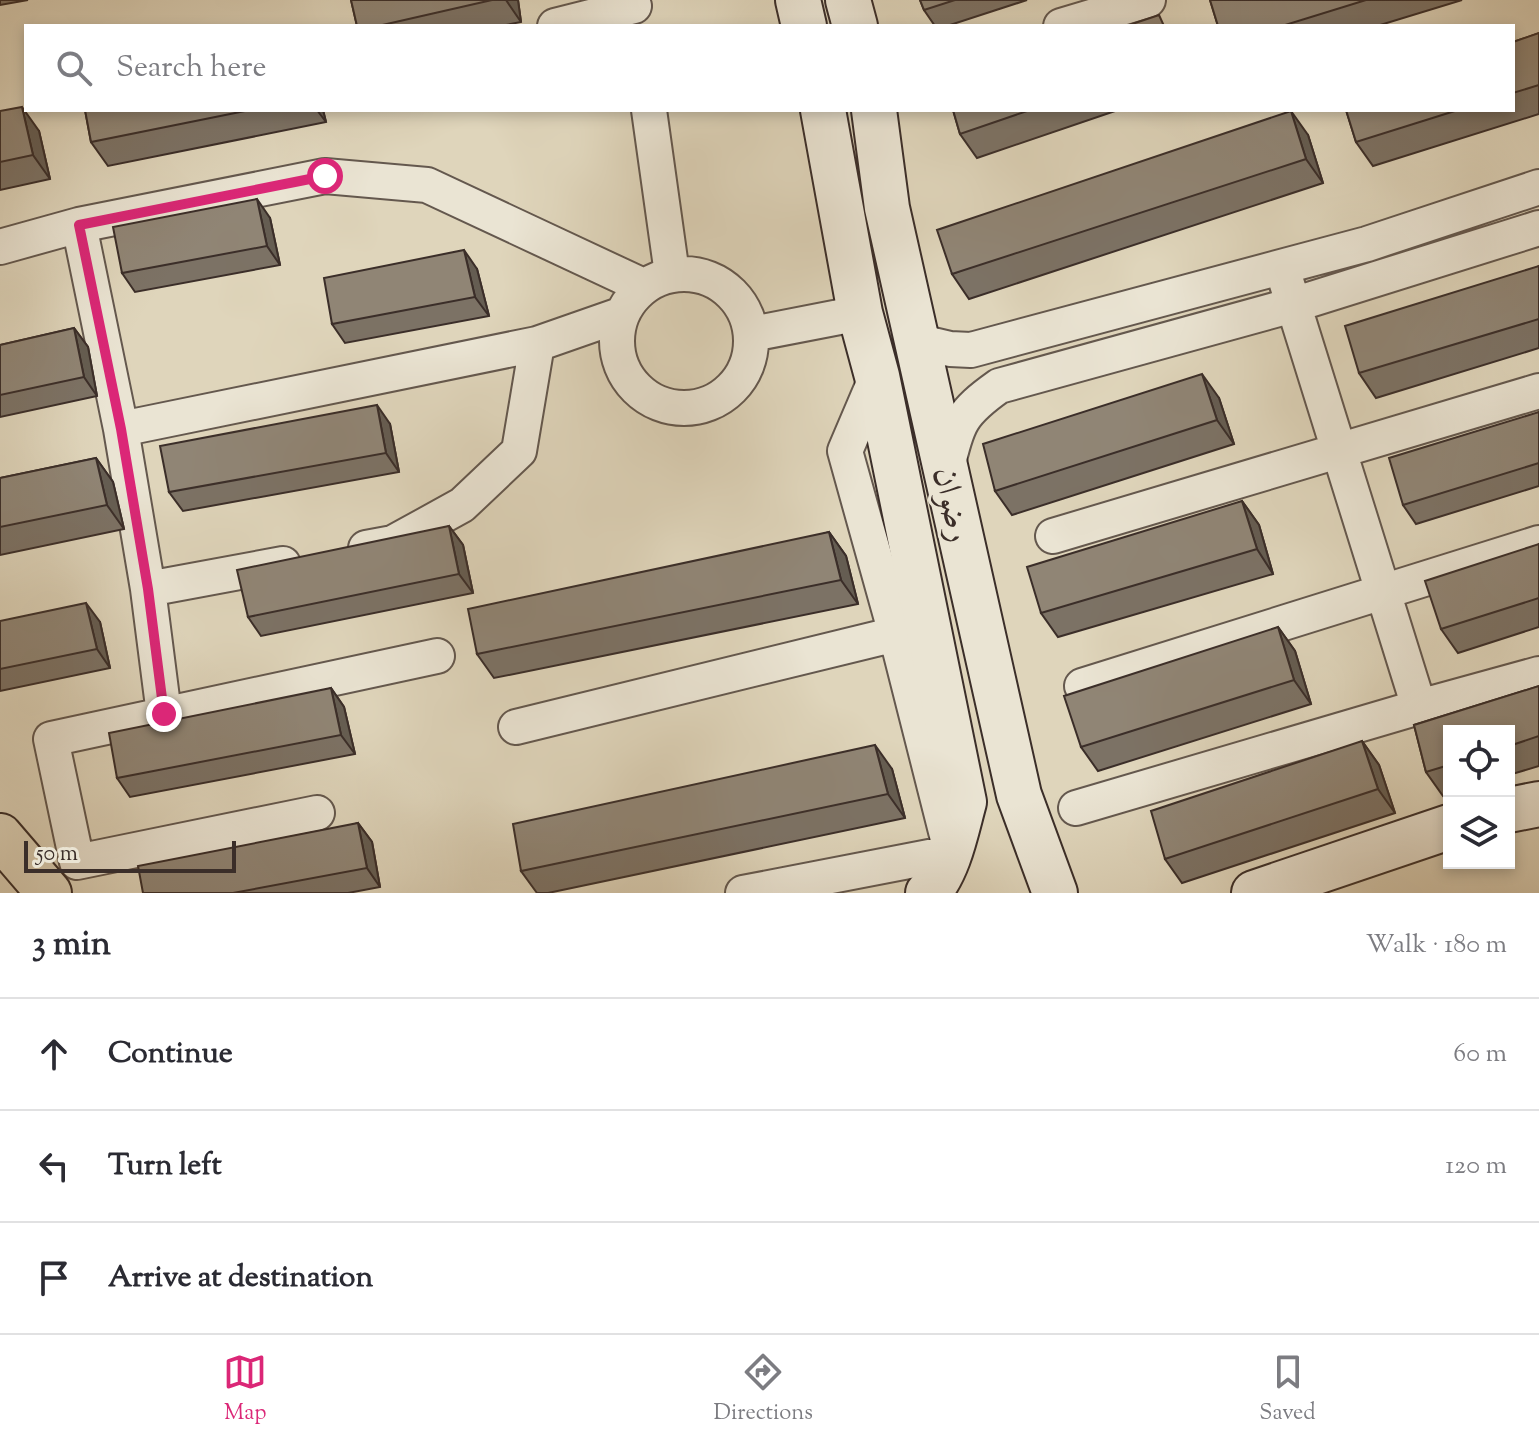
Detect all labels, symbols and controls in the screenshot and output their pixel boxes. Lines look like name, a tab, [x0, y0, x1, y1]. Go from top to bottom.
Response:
search box	[24, 24, 1515, 112]
icon: search	[52, 46, 96, 90]
text: Search here	[116, 47, 266, 90]
route start	[307, 158, 343, 194]
street label: رضوان	[918, 462, 983, 547]
route end	[146, 696, 182, 732]
map controls	[1443, 725, 1515, 869]
button: locate	[1443, 725, 1515, 797]
button: layers	[1443, 797, 1515, 869]
scale bar	[24, 837, 236, 873]
text: 50 m	[36, 839, 78, 871]
text: 3 min	[32, 921, 111, 970]
text: Walk · 180 m	[1366, 927, 1507, 964]
icon: ahead	[32, 1032, 76, 1076]
text: Continue	[108, 1033, 233, 1076]
text: 60 m	[1453, 1036, 1507, 1073]
icon: left	[32, 1144, 76, 1188]
text: Turn left	[108, 1145, 222, 1188]
text: 120 m	[1445, 1148, 1507, 1185]
icon: arrive	[32, 1256, 76, 1300]
text: Arrive at destination	[108, 1257, 373, 1300]
tab: Map	[223, 1350, 267, 1430]
tab: Directions	[714, 1350, 813, 1430]
tab: Saved	[1259, 1350, 1316, 1430]

